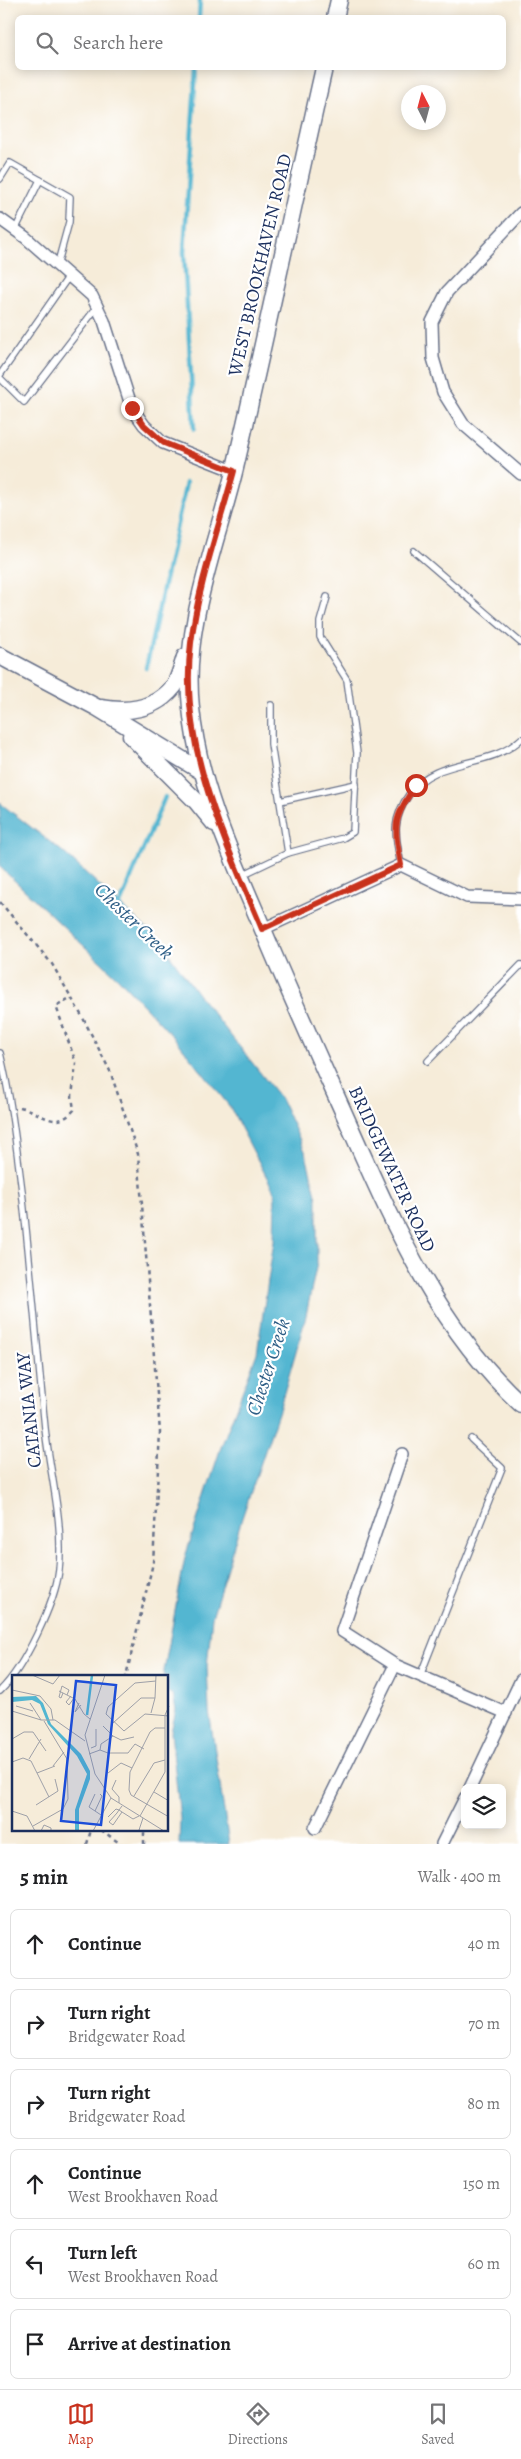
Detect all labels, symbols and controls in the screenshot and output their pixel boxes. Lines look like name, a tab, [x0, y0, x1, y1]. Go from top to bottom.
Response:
search box	[15, 15, 506, 70]
icon: search	[33, 29, 61, 57]
text: Search here	[73, 30, 163, 56]
north arrow	[401, 85, 446, 130]
street label: WEST BROOKHAVEN ROAD	[222, 151, 298, 380]
route end	[121, 397, 144, 420]
route start	[405, 774, 428, 797]
water label: Chester Creek	[89, 876, 180, 966]
street label: BRIDGEWATER ROAD	[342, 1082, 442, 1256]
water label: Chester Creek	[240, 1315, 296, 1419]
street label: CATANIA WAY	[10, 1350, 48, 1469]
inset map	[12, 1675, 169, 1832]
map controls	[461, 1784, 506, 1829]
button: layers	[461, 1784, 506, 1829]
text: 5 min	[20, 1863, 68, 1891]
text: Walk · 400 m	[418, 1866, 501, 1888]
icon: ahead	[21, 1930, 49, 1958]
text: Continue	[68, 1931, 142, 1957]
text: 40 m	[468, 1933, 500, 1955]
text: Turn right	[68, 2000, 150, 2026]
icon: right	[21, 2010, 49, 2038]
text: 70 m	[468, 2013, 500, 2035]
text: Bridgewater Road	[68, 2026, 185, 2048]
text: Turn right	[68, 2080, 150, 2106]
icon: right	[21, 2090, 49, 2118]
text: 80 m	[467, 2093, 500, 2115]
text: Bridgewater Road	[68, 2106, 185, 2128]
text: Continue	[68, 2160, 142, 2186]
icon: ahead	[21, 2170, 49, 2198]
text: 150 m	[463, 2173, 500, 2195]
text: West Brookhaven Road	[68, 2186, 218, 2208]
text: Turn left	[68, 2240, 137, 2266]
icon: left	[21, 2250, 49, 2278]
text: 60 m	[468, 2253, 500, 2275]
text: West Brookhaven Road	[68, 2266, 218, 2288]
icon: arrive	[21, 2330, 49, 2358]
text: Arrive at destination	[68, 2331, 231, 2357]
tab: Map	[67, 2400, 95, 2449]
tab: Directions	[228, 2400, 288, 2449]
tab: Saved	[421, 2400, 454, 2449]

